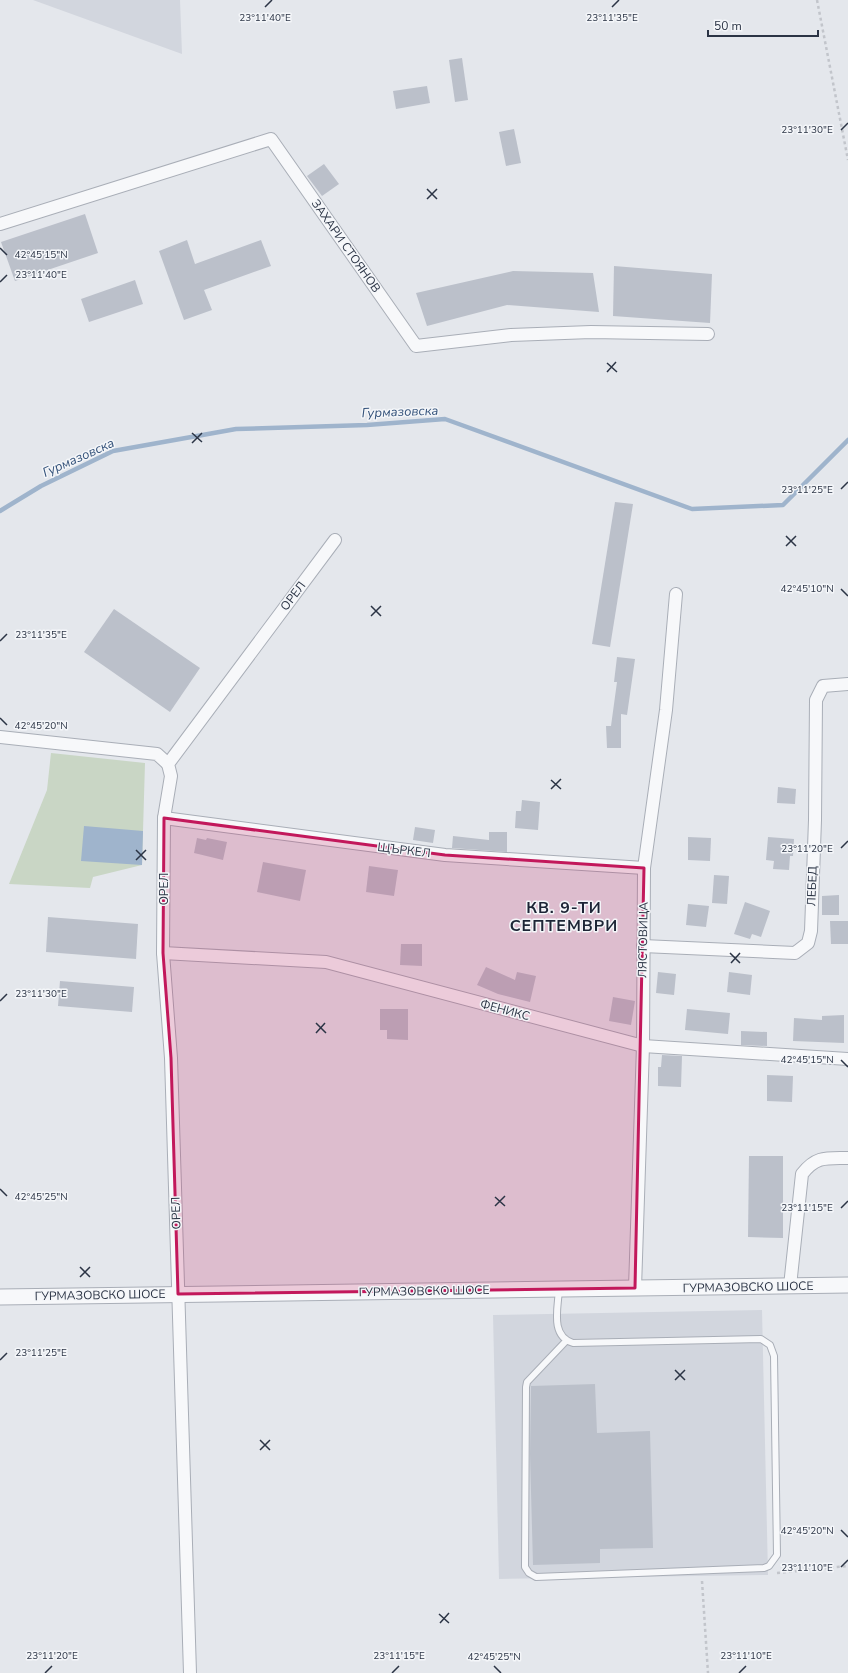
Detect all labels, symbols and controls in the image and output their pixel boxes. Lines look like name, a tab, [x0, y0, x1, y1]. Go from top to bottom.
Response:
text: 23°11'40"E	[239, 11, 291, 25]
text: 23°11'35"E	[586, 11, 638, 25]
scale bar	[708, 12, 818, 38]
text: 50 m	[714, 18, 742, 34]
text: 23°11'30"E	[781, 123, 833, 137]
street label: ЗАХАРИ СТОЯНОВ	[308, 196, 384, 296]
text: 42°45'15"N	[14, 248, 68, 262]
text: 23°11'40"E	[15, 268, 67, 282]
water label: Гурмазовска	[361, 402, 439, 422]
water label: Гурмазовска	[40, 434, 117, 482]
text: 23°11'25"E	[781, 483, 833, 497]
street label: ОРЕЛ	[277, 578, 309, 614]
text: 42°45'10"N	[780, 582, 834, 596]
text: 23°11'35"E	[15, 628, 67, 642]
text: 42°45'20"N	[14, 719, 68, 733]
street label: ЩЪРКЕЛ	[377, 839, 431, 861]
text: 23°11'20"E	[781, 842, 833, 856]
street label: ЛЕБЕД	[803, 865, 821, 906]
street label: ОРЕЛ	[156, 873, 172, 905]
district label: КВ. 9-ТИ СЕПТЕМВРИ	[510, 897, 618, 937]
street label: ЛЯСТОВИЦА	[634, 902, 652, 978]
text: 23°11'30"E	[15, 987, 67, 1001]
street label: ФЕНИКС	[478, 996, 532, 1024]
text: 42°45'15"N	[780, 1053, 834, 1067]
text: 42°45'25"N	[14, 1190, 68, 1204]
street label: ОРЕЛ	[167, 1196, 185, 1230]
text: 23°11'15"E	[781, 1201, 833, 1215]
street label: ГУРМАЗОВСКО ШОСЕ	[683, 1278, 813, 1296]
street label: ГУРМАЗОВСКО ШОСЕ	[359, 1282, 489, 1300]
street label: ГУРМАЗОВСКО ШОСЕ	[35, 1286, 165, 1304]
text: 23°11'25"E	[15, 1346, 67, 1360]
text: 42°45'20"N	[780, 1524, 834, 1538]
text: 23°11'10"E	[781, 1561, 833, 1575]
text: 23°11'20"E	[26, 1649, 78, 1663]
text: 23°11'15"E	[373, 1649, 425, 1663]
text: 23°11'10"E	[720, 1649, 772, 1663]
text: 42°45'25"N	[467, 1650, 521, 1664]

